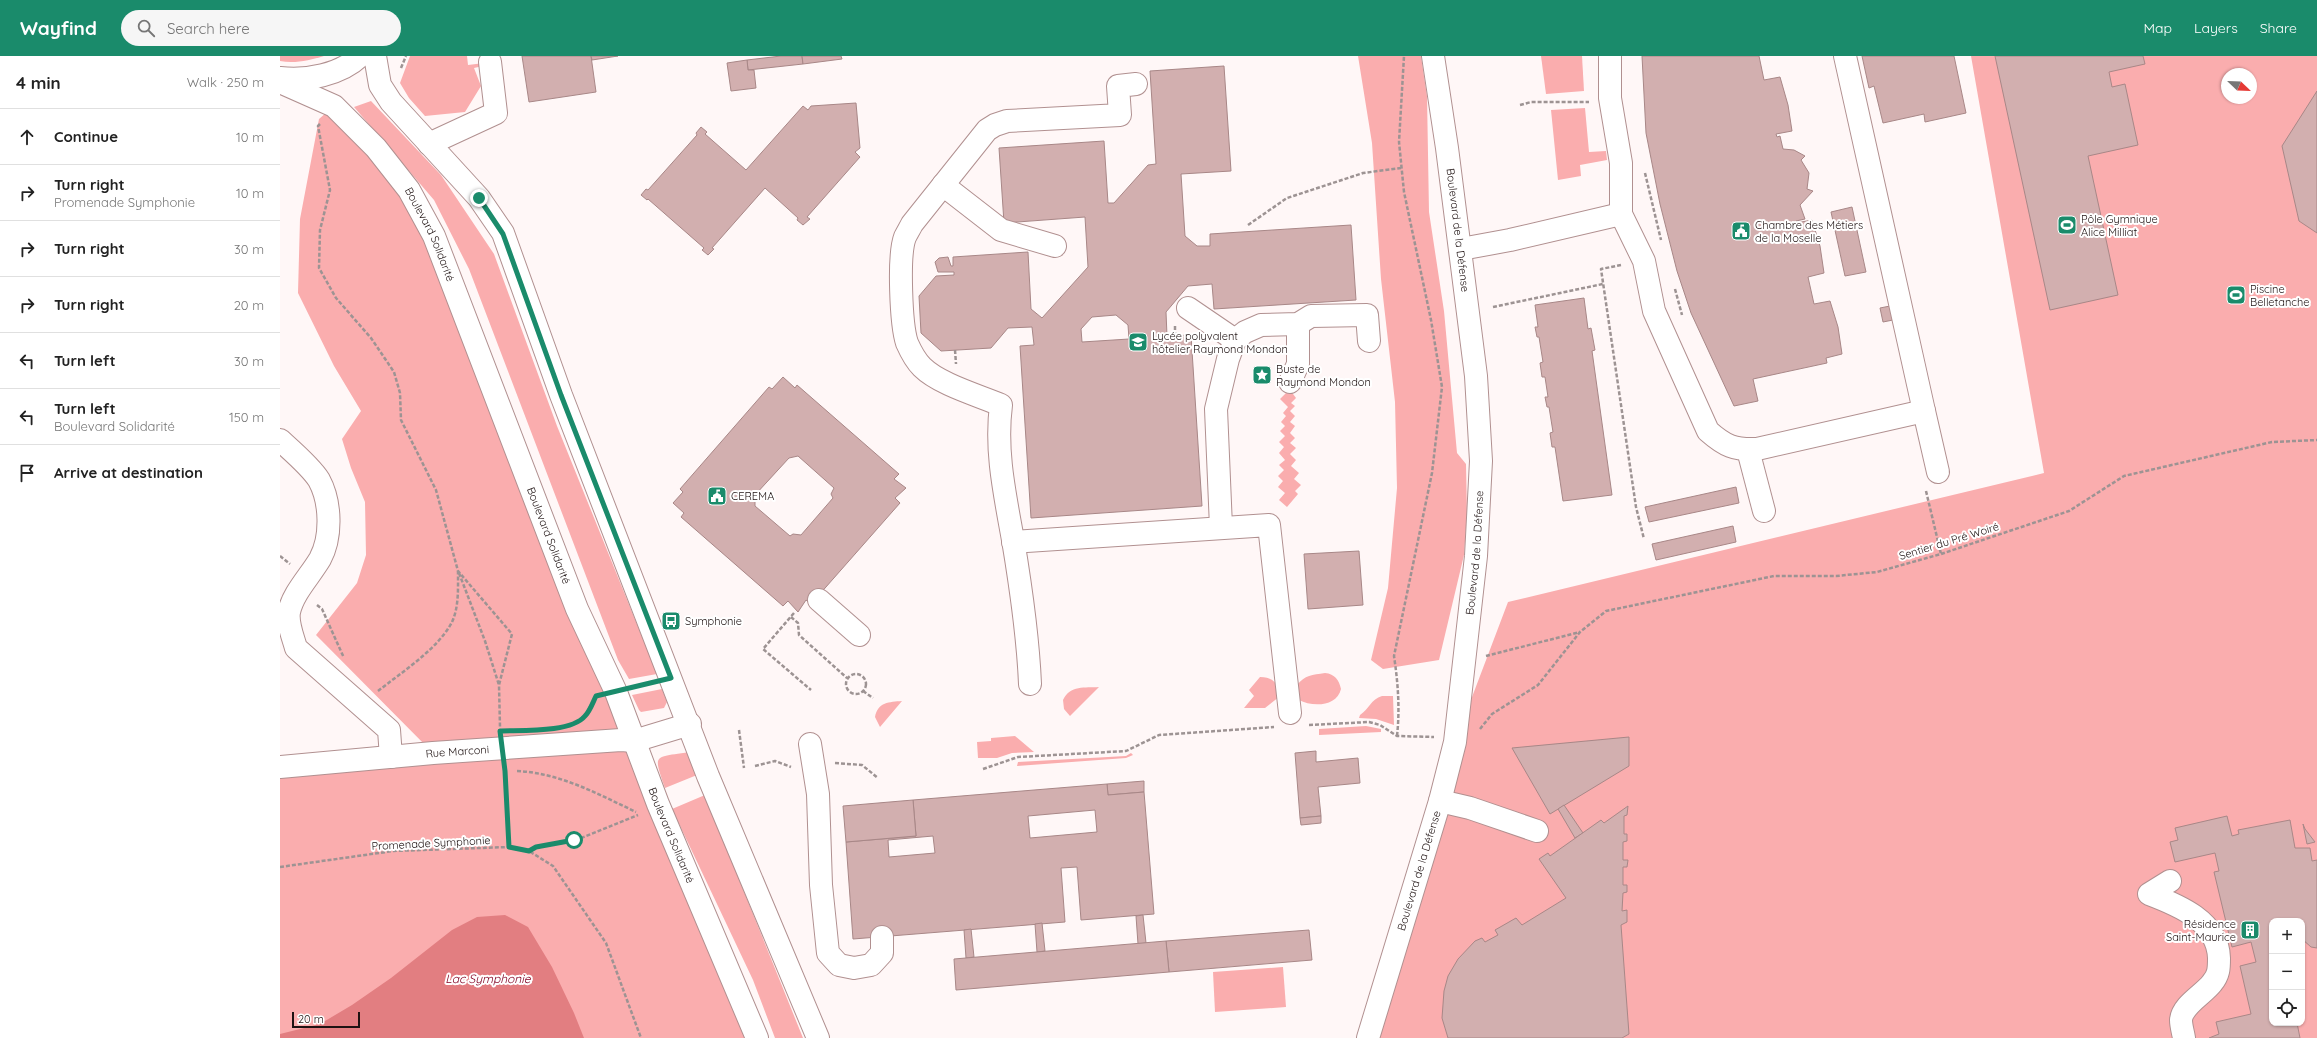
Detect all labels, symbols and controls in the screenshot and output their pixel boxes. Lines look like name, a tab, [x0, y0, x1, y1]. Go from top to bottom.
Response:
search box	[121, 10, 401, 46]
text: Wayfind	[20, 16, 97, 40]
icon: search	[135, 17, 157, 39]
text: Search here	[167, 19, 250, 38]
text: Map	[2143, 19, 2172, 37]
text: Layers	[2194, 19, 2238, 37]
text: Share	[2260, 19, 2297, 37]
north arrow	[2221, 68, 2257, 104]
text: 4 min	[16, 72, 61, 93]
text: Walk · 250 m	[187, 74, 264, 90]
icon: ahead	[16, 126, 38, 148]
text: Continue	[54, 127, 118, 146]
text: 10 m	[236, 129, 264, 145]
street label: Boulevard de la Défense	[1443, 167, 1473, 293]
text: Turn right	[54, 175, 125, 194]
icon: right	[16, 182, 38, 204]
text: 10 m	[236, 185, 264, 201]
street label: Boulevard Solidarité	[402, 185, 458, 283]
route end	[470, 189, 488, 207]
text: Promenade Symphonie	[54, 194, 195, 210]
place label: Pôle Gymnique Alice Milliat	[2081, 212, 2158, 239]
sports icon: Pôle Gymnique Alice Milliat	[2056, 214, 2078, 236]
place label: Chambre des Métiers de la Moselle	[1755, 218, 1863, 245]
public building icon: Chambre des Métiers de la Moselle	[1730, 220, 1752, 242]
icon: right	[16, 238, 38, 260]
text: Turn right	[54, 239, 125, 258]
text: 30 m	[234, 241, 264, 257]
place label: Piscine Belletanche	[2250, 282, 2309, 309]
sports icon: Piscine Belletanche	[2225, 284, 2247, 306]
icon: right	[16, 294, 38, 316]
text: Turn right	[54, 295, 125, 314]
text: 20 m	[234, 297, 264, 313]
place label: Lycée polyvalent hôtelier Raymond Mondon	[1152, 329, 1288, 356]
school or university icon: Lycée polyvalent hôtelier Raymond Mondon	[1127, 331, 1149, 353]
icon: left	[16, 350, 38, 372]
text: Turn left	[54, 351, 116, 370]
text: 30 m	[234, 353, 264, 369]
place label: Buste de Raymond Mondon	[1276, 362, 1371, 389]
place icon: Buste de Raymond Mondon	[1251, 364, 1273, 386]
text: Turn left	[54, 399, 116, 418]
icon: left	[16, 406, 38, 428]
text: 150 m	[229, 409, 264, 425]
text: Boulevard Solidarité	[54, 418, 175, 434]
icon: arrive	[16, 462, 38, 484]
text: Arrive at destination	[54, 463, 203, 482]
street label: Boulevard Solidarité	[524, 485, 574, 586]
public building icon: CEREMA	[706, 485, 728, 507]
place label: CEREMA	[731, 489, 774, 503]
street label: Boulevard de la Défense	[1462, 490, 1486, 616]
street label: Sentier du Pré Woiré	[1897, 519, 2001, 563]
bus stop icon: Symphonie	[660, 610, 682, 632]
place label: Symphonie	[685, 614, 742, 628]
street label: Rue Marconi	[425, 742, 490, 761]
street label: Boulevard Solidarité	[645, 785, 698, 885]
street label: Boulevard de la Défense	[1394, 809, 1444, 932]
route start	[565, 831, 583, 849]
street label: Promenade Symphonie	[371, 833, 491, 853]
place label: Résidence Saint-Maurice	[2166, 917, 2236, 944]
map controls	[2269, 918, 2305, 1026]
button: +	[2269, 918, 2305, 954]
building icon: Résidence Saint-Maurice	[2239, 919, 2261, 941]
button: −	[2269, 954, 2305, 990]
water label: Lac Symphonie	[445, 971, 532, 986]
button: locate	[2269, 990, 2305, 1026]
scale bar	[292, 1010, 360, 1029]
text: 20 m	[298, 1012, 324, 1026]

